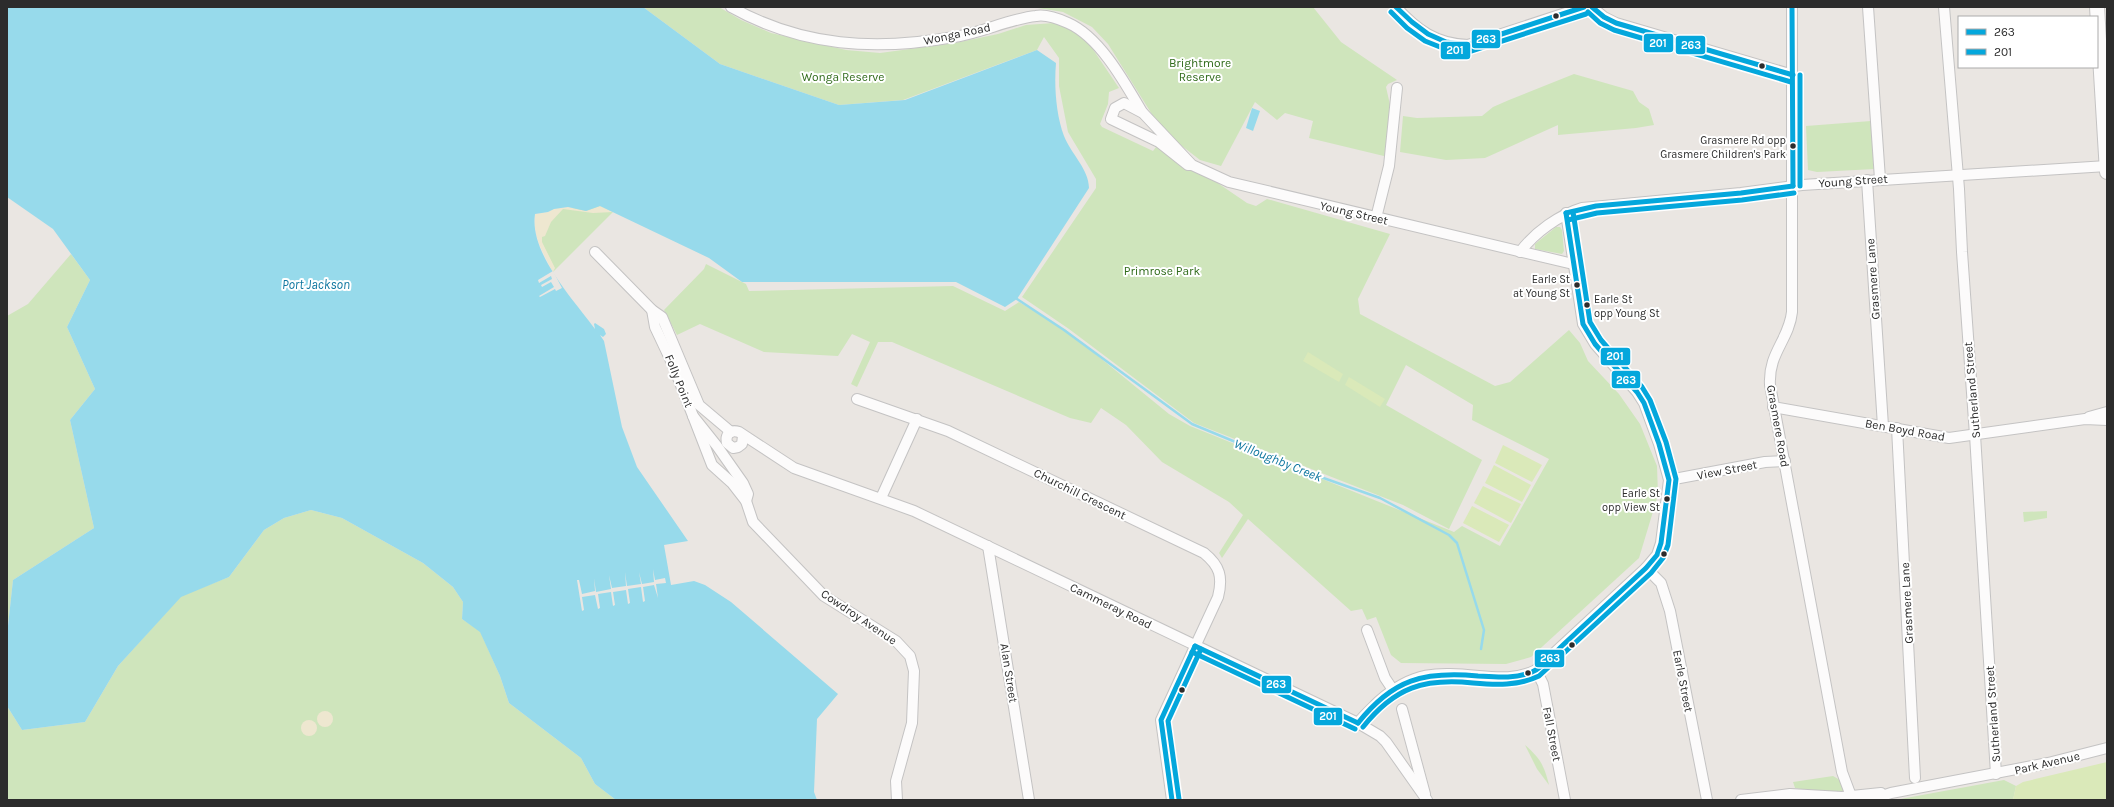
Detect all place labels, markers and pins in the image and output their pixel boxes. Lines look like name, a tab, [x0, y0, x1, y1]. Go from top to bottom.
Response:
unlabelled marker	[1551, 11, 1561, 21]
unlabelled marker	[1757, 61, 1767, 71]
place label: Grasmere Rd opp Grasmere Children's Park	[1660, 134, 1786, 161]
marker: Grasmere Rd opp Grasmere Children's Park	[1788, 141, 1798, 151]
place label: Earle St at Young St	[1513, 273, 1570, 300]
marker: Earle St at Young St	[1572, 280, 1582, 290]
place label: Earle St opp Young St	[1594, 293, 1660, 320]
marker: Earle St opp Young St	[1582, 300, 1592, 310]
place label: Earle St opp View St	[1602, 487, 1660, 514]
marker: Earle St opp View St	[1662, 494, 1672, 504]
unlabelled marker	[1659, 549, 1669, 559]
unlabelled marker	[1567, 640, 1577, 650]
unlabelled marker	[1523, 668, 1533, 678]
unlabelled marker	[1177, 685, 1187, 695]

